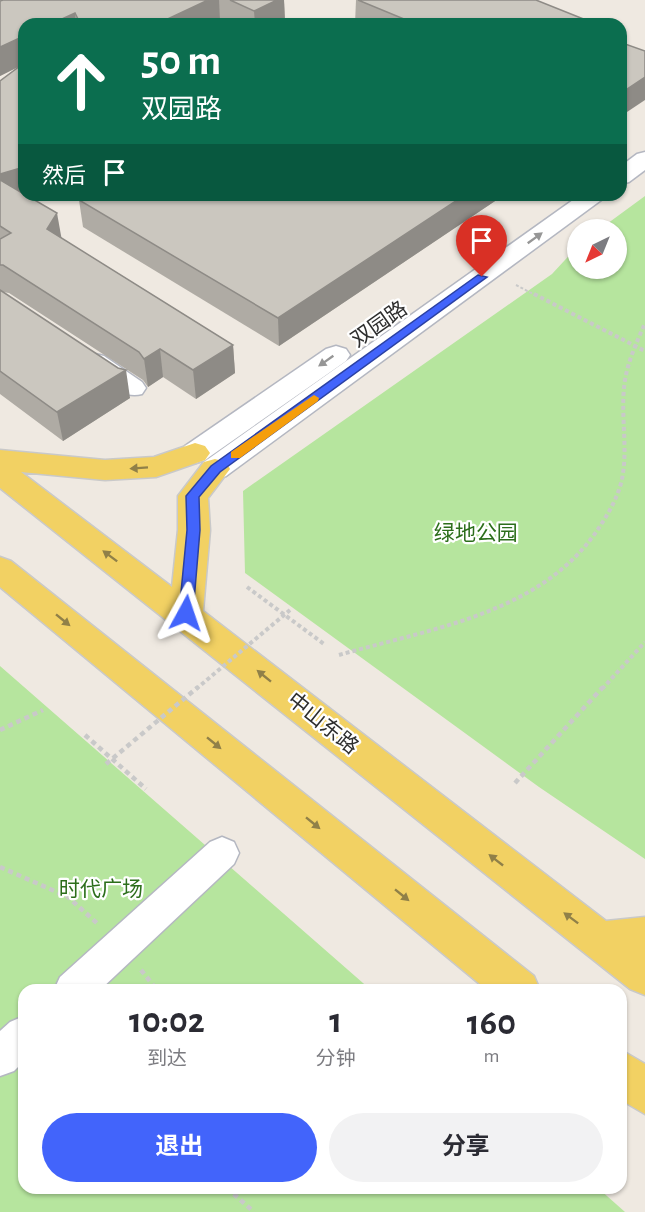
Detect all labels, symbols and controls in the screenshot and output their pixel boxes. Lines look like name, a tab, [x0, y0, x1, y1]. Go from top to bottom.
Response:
text: 50 m	[141, 40, 221, 82]
icon: ahead	[42, 42, 120, 120]
text: 双园路	[141, 96, 222, 123]
icon: arrive	[98, 156, 131, 189]
text: 然后	[42, 165, 86, 187]
pin	[456, 215, 507, 277]
north arrow	[567, 219, 627, 279]
map controls	[567, 219, 627, 279]
icon: arrive	[465, 224, 498, 257]
one-way arrow	[528, 233, 543, 245]
street label: 双园路	[347, 297, 411, 351]
one-way arrow	[319, 355, 335, 367]
one-way arrow	[129, 463, 148, 472]
park label: 绿地公园	[434, 522, 518, 544]
one-way arrow	[103, 550, 119, 562]
position arrow	[154, 581, 218, 645]
one-way arrow	[55, 613, 70, 626]
one-way arrow	[256, 670, 272, 683]
street label: 中山东路	[283, 688, 363, 758]
one-way arrow	[206, 736, 222, 749]
one-way arrow	[305, 817, 321, 830]
one-way arrow	[489, 855, 504, 867]
park label: 时代广场	[59, 878, 143, 900]
one-way arrow	[394, 888, 409, 901]
one-way arrow	[563, 912, 579, 925]
text: 10:02	[129, 1003, 205, 1039]
text: 1	[329, 1003, 342, 1039]
text: 160	[467, 1005, 516, 1041]
text: m	[483, 1046, 499, 1066]
text: 到达	[147, 1049, 187, 1069]
text: 分钟	[316, 1049, 356, 1069]
button: 退出	[42, 1113, 317, 1182]
button: 分享	[329, 1113, 603, 1182]

